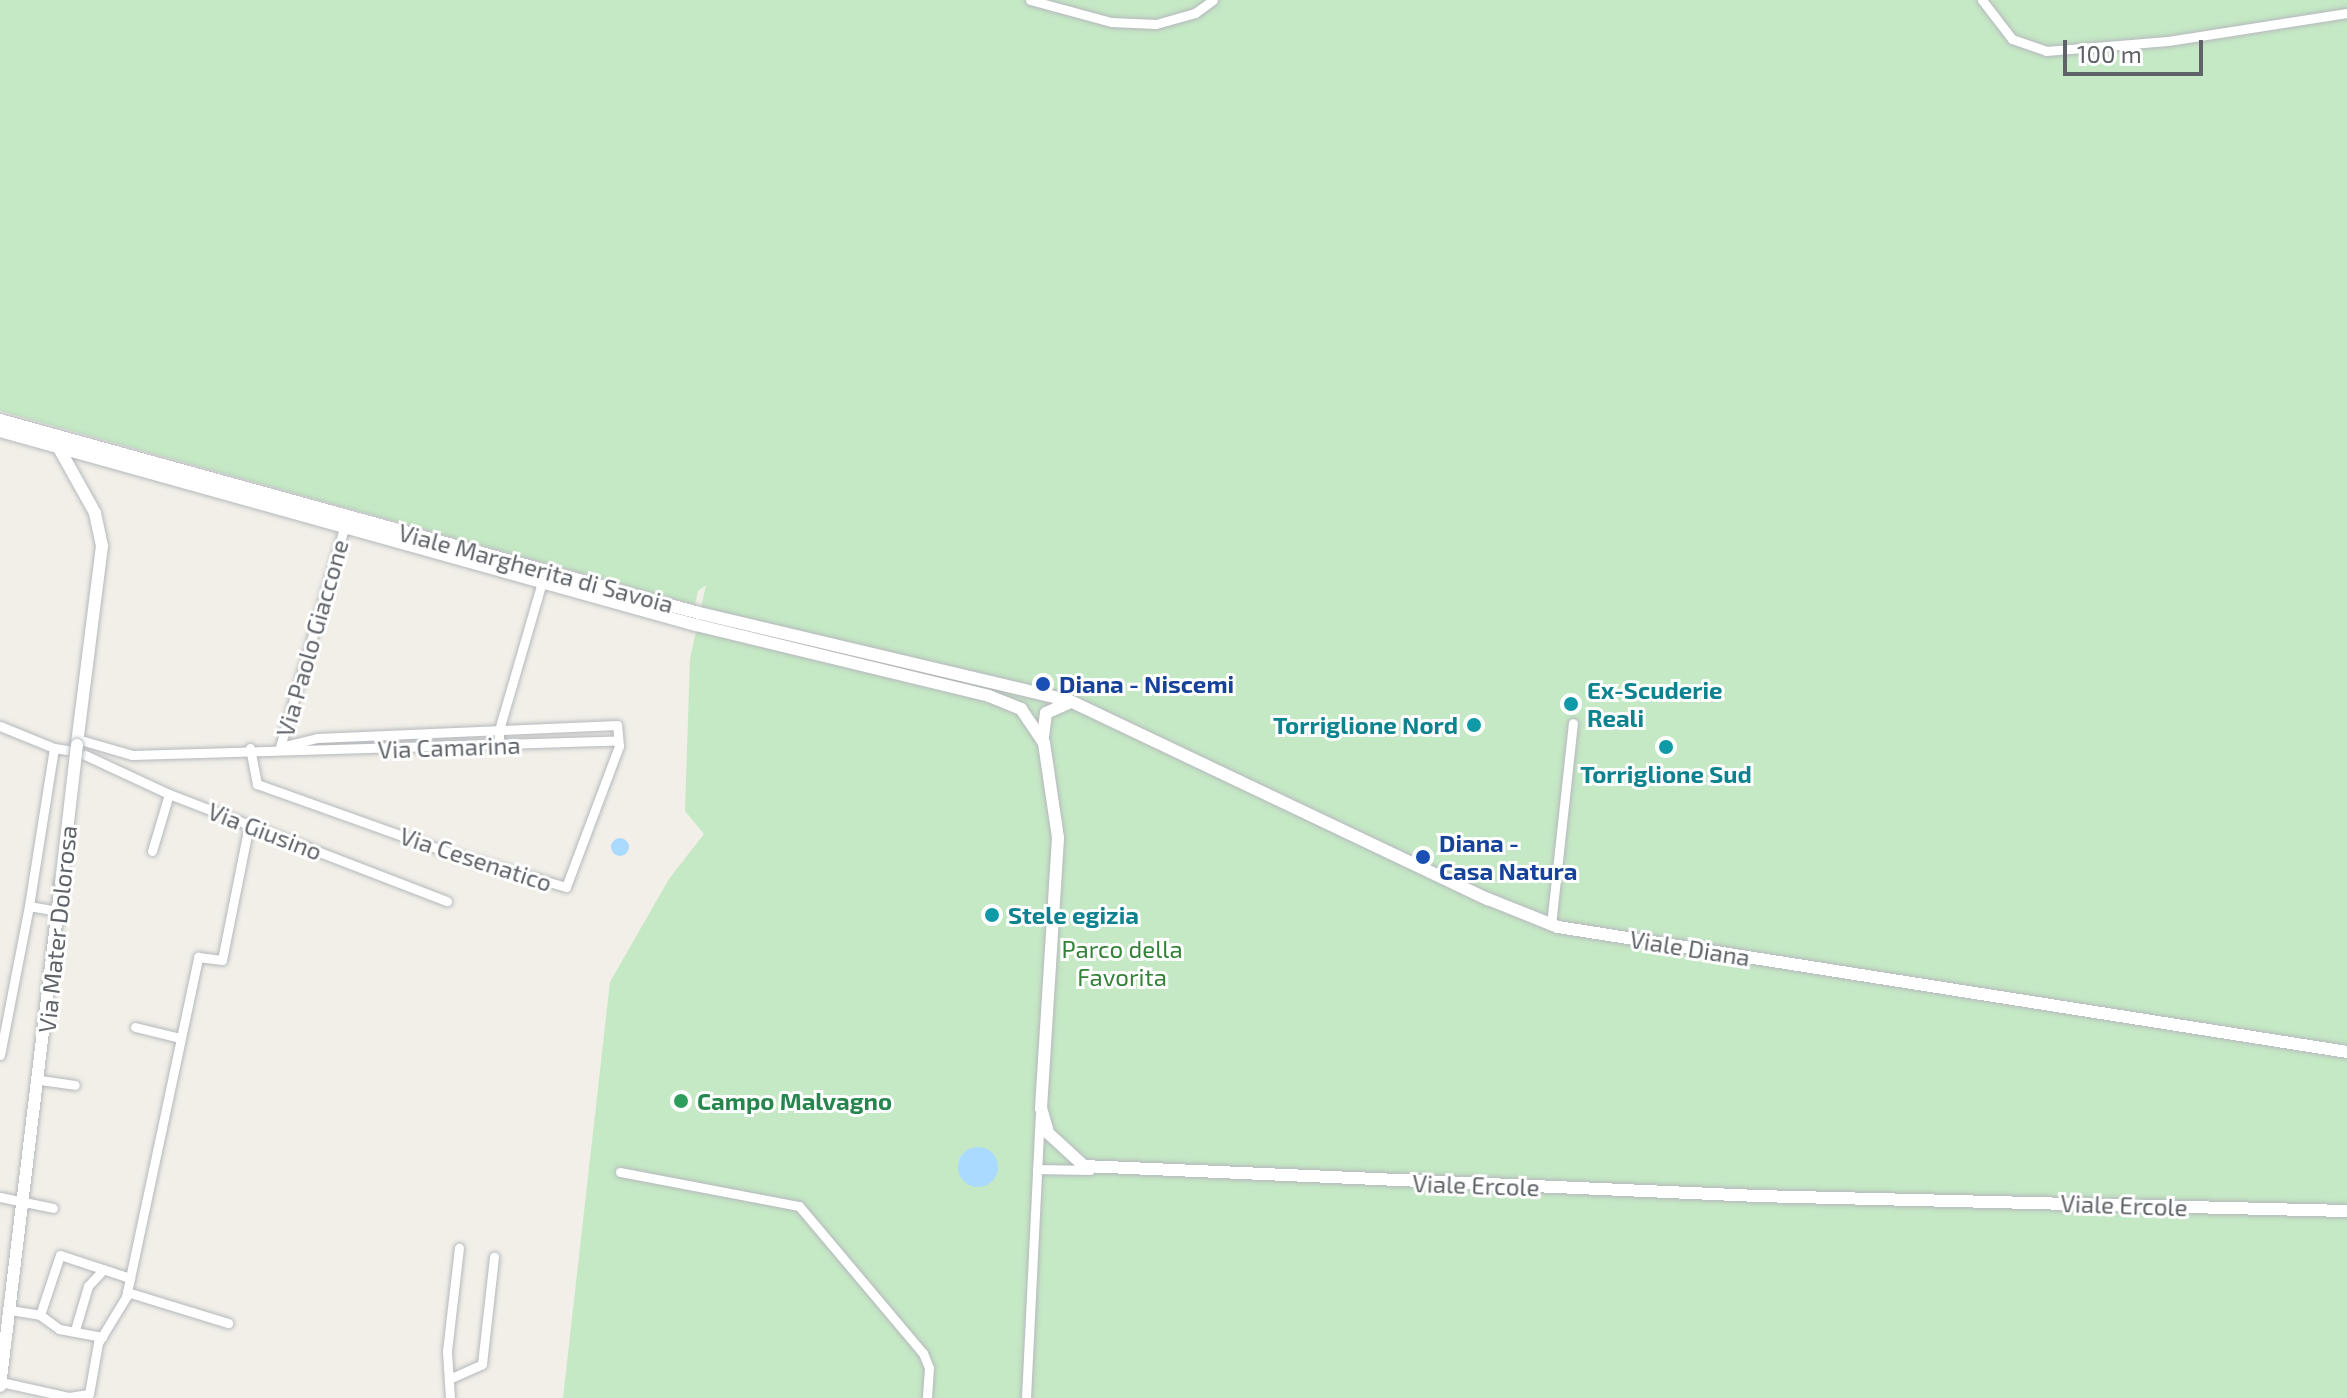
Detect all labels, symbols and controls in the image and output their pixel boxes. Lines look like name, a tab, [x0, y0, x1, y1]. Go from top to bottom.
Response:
scale bar	[2067, 24, 2207, 74]
text: 100 m	[2077, 39, 2142, 68]
street label: Viale Margherita di Savoia	[395, 517, 677, 619]
street label: Via Paolo Giaccone	[270, 536, 354, 740]
place label: Diana - Niscemi	[1059, 670, 1234, 698]
marker: Diana - Niscemi	[1034, 675, 1052, 693]
place label: Ex-Scuderie Reali	[1587, 676, 1723, 732]
marker: Ex-Scuderie Reali	[1562, 695, 1580, 713]
place label: Torriglione Nord	[1273, 711, 1458, 739]
marker: Torriglione Nord	[1465, 716, 1483, 734]
street label: Via Camarina	[377, 730, 521, 764]
marker: Torriglione Sud	[1657, 738, 1675, 756]
place label: Torriglione Sud	[1580, 760, 1752, 788]
street label: Via Giusino	[204, 796, 326, 866]
street label: Via Cesenatico	[396, 821, 556, 897]
street label: Via Mater Dolorosa	[32, 824, 82, 1034]
place label: Diana - Casa Natura	[1439, 829, 1577, 885]
marker: Diana - Casa Natura	[1414, 848, 1432, 866]
place label: Stele egizia	[1008, 901, 1139, 929]
marker: Stele egizia	[983, 906, 1001, 924]
street label: Viale Diana	[1628, 924, 1752, 972]
park label: Parco della Favorita	[1061, 935, 1183, 991]
place label: Campo Malvagno	[697, 1087, 892, 1115]
marker: Campo Malvagno	[672, 1092, 690, 1110]
street label: Viale Ercole	[1412, 1168, 1540, 1202]
street label: Viale Ercole	[2060, 1188, 2188, 1222]

